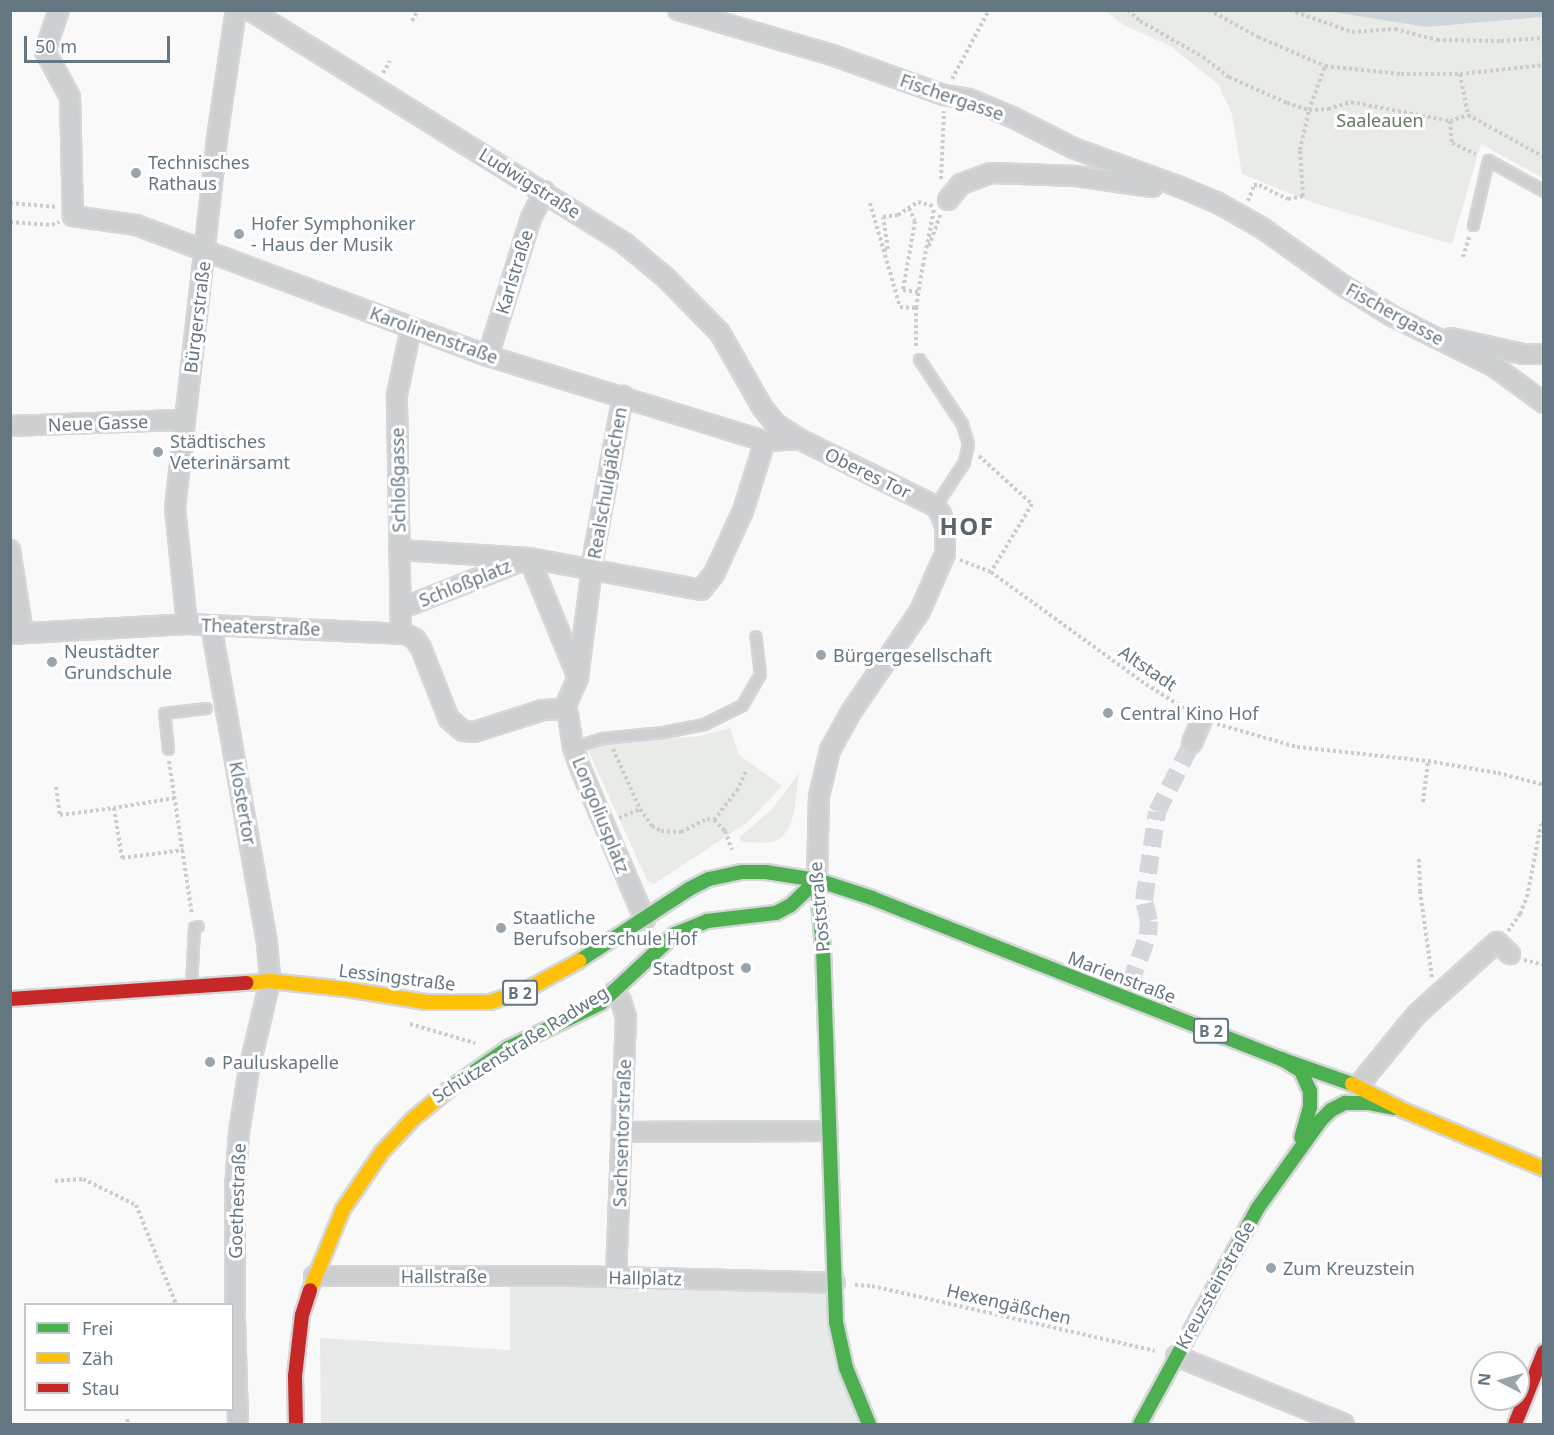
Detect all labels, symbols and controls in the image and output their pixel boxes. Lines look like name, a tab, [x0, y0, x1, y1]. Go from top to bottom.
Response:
scale bar	[27, 24, 172, 62]
text: 50 m	[35, 34, 77, 58]
street label: Fischergasse	[897, 69, 1007, 125]
park label: Saaleauen	[1336, 109, 1424, 131]
street label: Ludwigstraße	[475, 143, 585, 223]
place label: Technisches Rathaus	[148, 152, 250, 195]
marker: Technisches Rathaus	[129, 166, 143, 180]
place label: Hofer Symphoniker - Haus der Musik	[251, 213, 416, 256]
marker: Hofer Symphoniker - Haus der Musik	[232, 227, 246, 241]
street label: Karlstraße	[491, 227, 537, 317]
street label: Bürgerstraße	[179, 260, 215, 374]
street label: Fischergasse	[1342, 278, 1448, 350]
street label: Karolinenstraße	[367, 302, 501, 368]
street label: Realschulgäßchen	[583, 405, 631, 561]
street label: Neue Gasse	[47, 410, 149, 436]
street label: Schloßgasse	[386, 427, 410, 533]
place label: Städtisches Veterinärsamt	[170, 431, 290, 474]
street label: Oberes Tor	[822, 443, 914, 503]
marker: Städtisches Veterinärsamt	[151, 445, 165, 459]
district label: HOF	[939, 512, 995, 540]
street label: Schloßplatz	[416, 555, 514, 611]
street label: Theaterstraße	[201, 614, 321, 640]
place label: Neustädter Grundschule	[64, 641, 172, 684]
street label: Altstadt	[1115, 641, 1181, 695]
place label: Bürgergesellschaft	[833, 644, 992, 666]
marker: Bürgergesellschaft	[814, 648, 828, 662]
marker: Neustädter Grundschule	[45, 655, 59, 669]
place label: Central Kino Hof	[1120, 702, 1259, 724]
marker: Central Kino Hof	[1101, 706, 1115, 720]
street label: Longoliusplatz	[568, 754, 634, 876]
street label: Klostertor	[225, 760, 261, 846]
street label: Poststraße	[804, 861, 834, 953]
place label: Staatliche Berufsoberschule Hof	[513, 907, 697, 950]
marker: Staatliche Berufsoberschule Hof	[494, 921, 508, 935]
street label: Marienstraße	[1065, 947, 1179, 1007]
place label: Stadtpost	[653, 957, 734, 979]
street label: Lessingstraße	[337, 959, 457, 995]
marker: Stadtpost	[739, 961, 753, 975]
road number: B 2	[502, 980, 538, 1006]
street label: Schützenstraße Radweg	[428, 981, 612, 1107]
road number: B 2	[1193, 1018, 1229, 1044]
place label: Pauluskapelle	[222, 1051, 339, 1073]
marker: Pauluskapelle	[203, 1055, 217, 1069]
street label: Sachsentorstraße	[609, 1059, 635, 1207]
street label: Goethestraße	[224, 1143, 250, 1259]
street label: Kreuzsteinstraße	[1171, 1217, 1259, 1353]
place label: Zum Kreuzstein	[1283, 1257, 1415, 1279]
marker: Zum Kreuzstein	[1264, 1261, 1278, 1275]
street label: Hallstraße	[401, 1265, 487, 1287]
street label: Hallplatz	[608, 1267, 682, 1289]
street label: Hexengäßchen	[945, 1279, 1073, 1329]
legend	[24, 1303, 234, 1411]
text: Frei	[82, 1316, 113, 1340]
text: Zäh	[82, 1346, 114, 1370]
north arrow	[1470, 1351, 1530, 1411]
text: N	[1472, 1372, 1496, 1387]
text: Stau	[82, 1376, 120, 1400]

